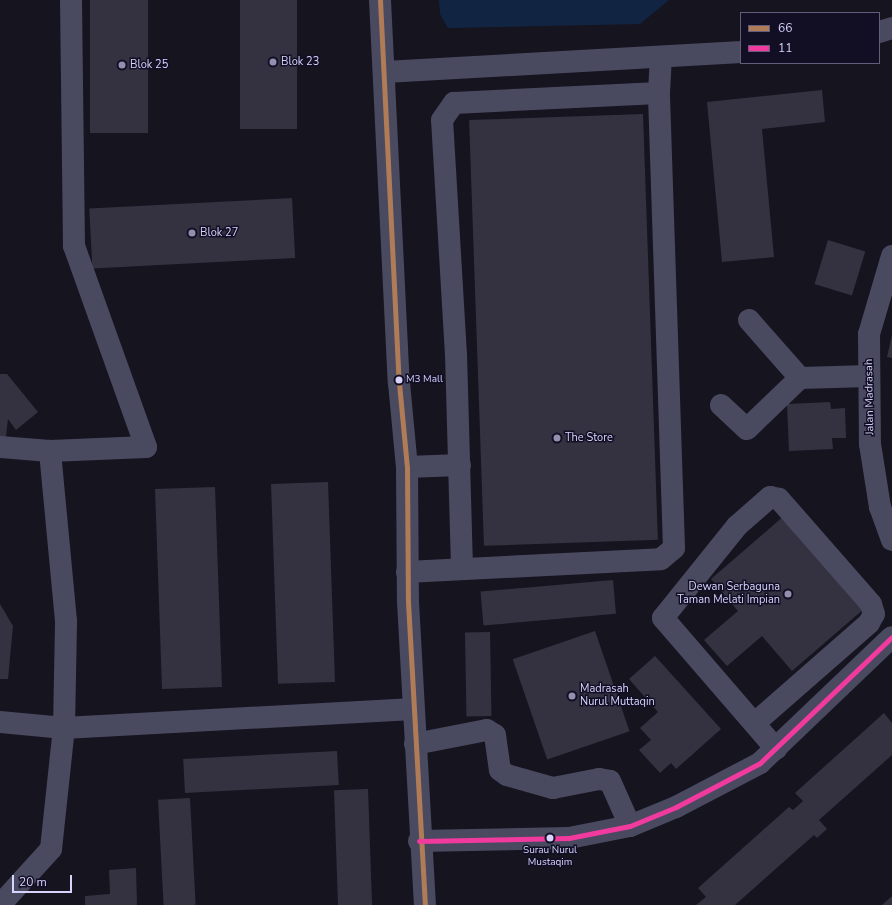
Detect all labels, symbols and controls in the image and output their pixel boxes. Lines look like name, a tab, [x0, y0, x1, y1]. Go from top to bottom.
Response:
legend	[740, 12, 880, 64]
text: 66	[778, 20, 792, 36]
text: 11	[778, 40, 792, 56]
place label: Blok 23	[281, 55, 319, 69]
marker: Blok 23	[268, 57, 278, 67]
place label: Blok 25	[130, 58, 168, 72]
marker: Blok 25	[117, 60, 127, 70]
place label: Blok 27	[200, 226, 238, 240]
marker: Blok 27	[187, 228, 197, 238]
street label: Jalan Madrasah	[863, 359, 877, 435]
place label: M3 Mall	[406, 374, 443, 386]
marker: M3 Mall	[394, 375, 404, 385]
place label: The Store	[565, 431, 613, 445]
marker: The Store	[552, 433, 562, 443]
place label: Dewan Serbaguna Taman Melati Impian	[677, 581, 780, 607]
marker: Dewan Serbaguna Taman Melati Impian	[783, 589, 793, 599]
place label: Madrasah Nurul Muttaqin	[580, 683, 655, 709]
marker: Madrasah Nurul Muttaqin	[567, 691, 577, 701]
marker: Surau Nurul Mustaqim	[545, 833, 555, 843]
place label: Surau Nurul Mustaqim	[523, 844, 577, 868]
scale bar	[14, 867, 74, 893]
text: 20 m	[19, 874, 47, 890]

